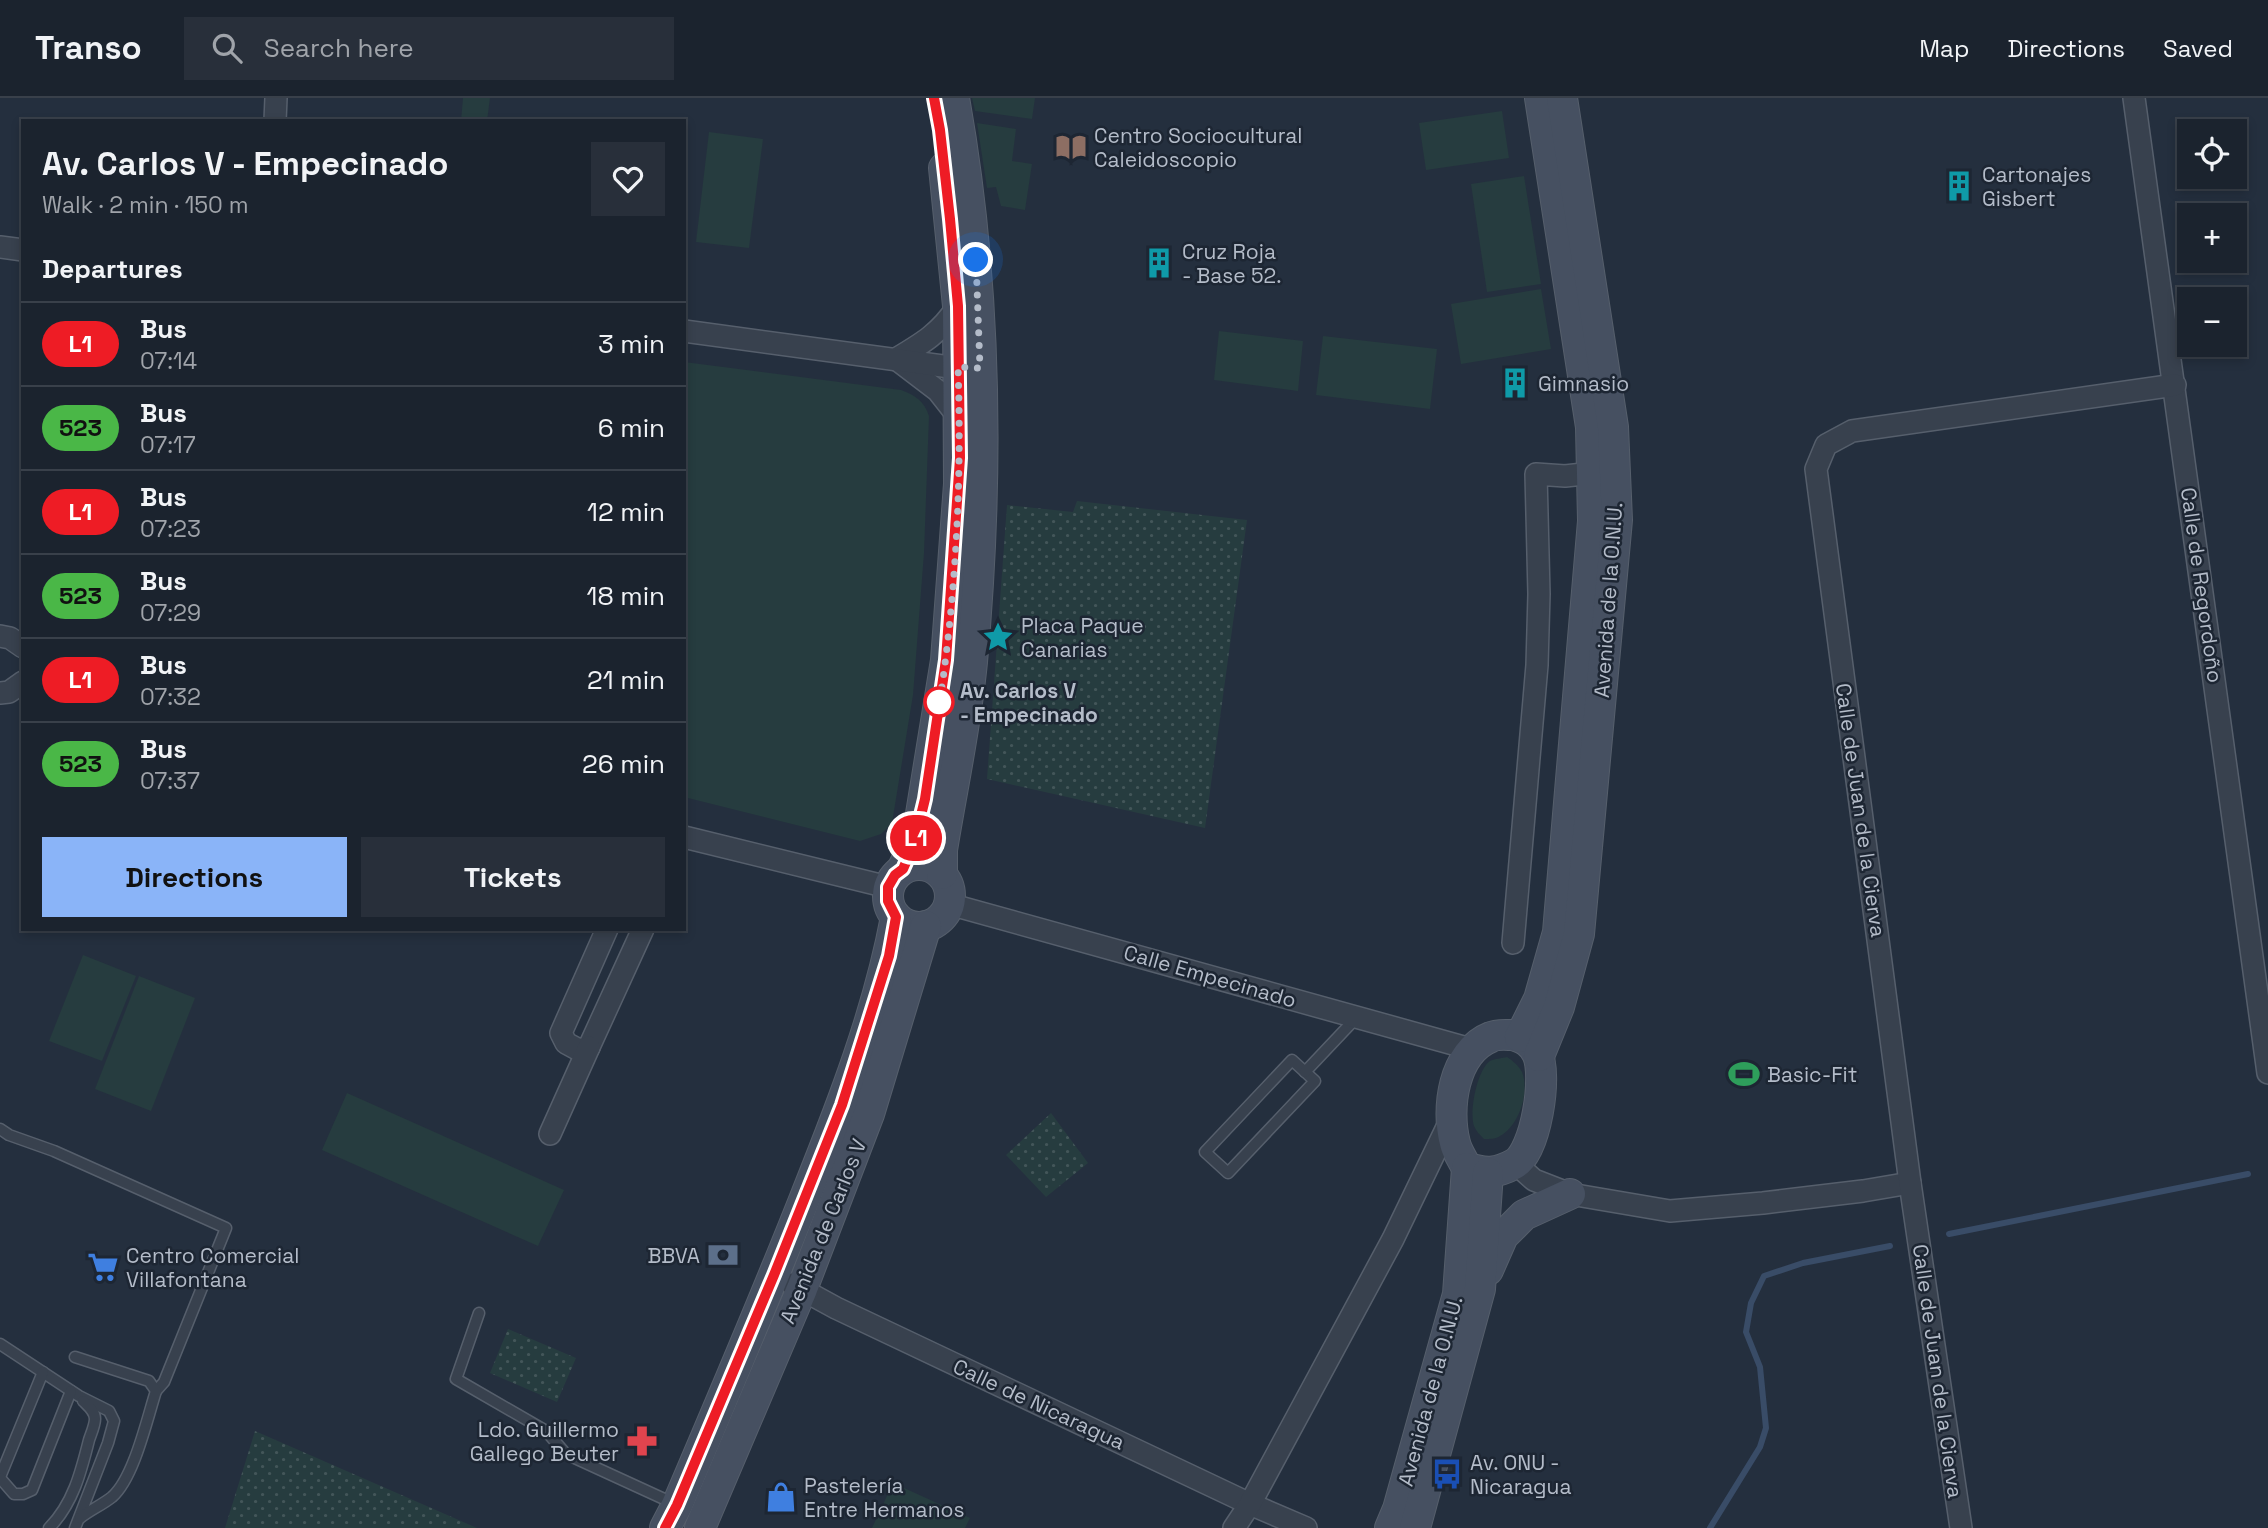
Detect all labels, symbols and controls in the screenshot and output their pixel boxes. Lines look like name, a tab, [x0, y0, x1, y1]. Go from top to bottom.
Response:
search box	[184, 17, 674, 80]
text: Transo	[35, 27, 142, 69]
icon: search	[208, 29, 246, 67]
text: Search here	[264, 31, 414, 65]
text: Map	[1919, 33, 1969, 64]
text: Directions	[2007, 33, 2125, 64]
text: Saved	[2163, 33, 2233, 64]
map controls	[2177, 119, 2247, 357]
button: locate	[2177, 119, 2247, 189]
place label: Centro Sociocultural Caleidoscopio	[1094, 122, 1302, 173]
library icon: Centro Sociocultural Caleidoscopio	[1054, 130, 1088, 164]
button: heart	[591, 142, 665, 216]
text: Av. Carlos V - Empecinado	[42, 143, 449, 185]
place label: Cartonajes Gisbert	[1982, 161, 2091, 212]
building icon: Cartonajes Gisbert	[1942, 169, 1976, 203]
text: Walk · 2 min · 150 m	[42, 190, 249, 220]
button: +	[2177, 203, 2247, 273]
place label: Cruz Roja - Base 52.	[1182, 238, 1282, 289]
your location	[958, 242, 993, 277]
building icon: Cruz Roja - Base 52.	[1142, 246, 1176, 280]
text: Departures	[42, 252, 183, 286]
button: −	[2177, 287, 2247, 357]
text: Bus	[140, 312, 187, 346]
text: 3 min	[598, 327, 665, 361]
text: L1	[69, 328, 92, 359]
text: 07:14	[140, 346, 197, 376]
building icon: Gimnasio	[1498, 366, 1532, 400]
place label: Gimnasio	[1538, 370, 1629, 397]
text: Bus	[140, 396, 187, 430]
text: 6 min	[598, 411, 665, 445]
text: 523	[59, 412, 102, 443]
text: 07:17	[140, 430, 196, 460]
text: Bus	[140, 480, 187, 514]
street label: Calle de Regordoño	[2175, 486, 2229, 684]
text: 12 min	[587, 495, 665, 529]
text: L1	[69, 496, 92, 527]
street label: Avenida de la O.N.U.	[1588, 501, 1628, 699]
text: 07:23	[140, 514, 201, 544]
text: Bus	[140, 564, 187, 598]
text: 18 min	[587, 579, 665, 613]
text: 523	[59, 580, 102, 611]
text: 07:29	[140, 598, 201, 628]
place label: Placa Paque Canarias	[1021, 612, 1144, 663]
place icon: Placa Paque Canarias	[981, 620, 1015, 654]
text: Bus	[140, 648, 187, 682]
text: 21 min	[587, 663, 665, 697]
text: L1	[69, 664, 92, 695]
place label: Av. Carlos V - Empecinado	[960, 677, 1098, 728]
street label: Calle de Juan de la Cierva	[1830, 681, 1892, 939]
text: 07:32	[140, 682, 201, 712]
marker: Av. Carlos V - Empecinado	[924, 687, 954, 717]
text: Bus	[140, 732, 187, 766]
text: 26 min	[582, 747, 665, 781]
text: 523	[59, 748, 102, 779]
text: 07:37	[140, 766, 200, 796]
line badge: L1	[884, 815, 948, 861]
text: L1	[904, 822, 928, 853]
button: Directions	[42, 837, 347, 917]
button: Tickets	[361, 837, 665, 917]
street label: Calle Empecinado	[1121, 938, 1299, 1014]
sports icon: Basic-Fit	[1727, 1057, 1761, 1091]
place label: Basic-Fit	[1767, 1061, 1857, 1088]
street label: Avenida de Carlos V	[774, 1134, 872, 1328]
bank icon: BBVA	[706, 1238, 740, 1272]
place label: Centro Comercial Villafontana	[126, 1242, 299, 1293]
place label: BBVA	[647, 1242, 700, 1269]
street label: Calle de Juan de la Cierva	[1907, 1242, 1969, 1500]
supermarket icon: Centro Comercial Villafontana	[86, 1250, 120, 1284]
street label: Avenida de la O.N.U.	[1392, 1293, 1468, 1489]
street label: Calle de Nicaragua	[949, 1352, 1129, 1456]
place label: Ldo. Guillermo Gallego Beuter	[470, 1416, 619, 1467]
pharmacy icon: Ldo. Guillermo Gallego Beuter	[625, 1424, 659, 1458]
place label: Av. ONU - Nicaragua	[1470, 1449, 1571, 1500]
bus stop icon: Av. ONU - Nicaragua	[1430, 1457, 1464, 1491]
place label: Pastelería Entre Hermanos	[804, 1472, 965, 1523]
shop icon: Pastelería Entre Hermanos	[764, 1480, 798, 1514]

